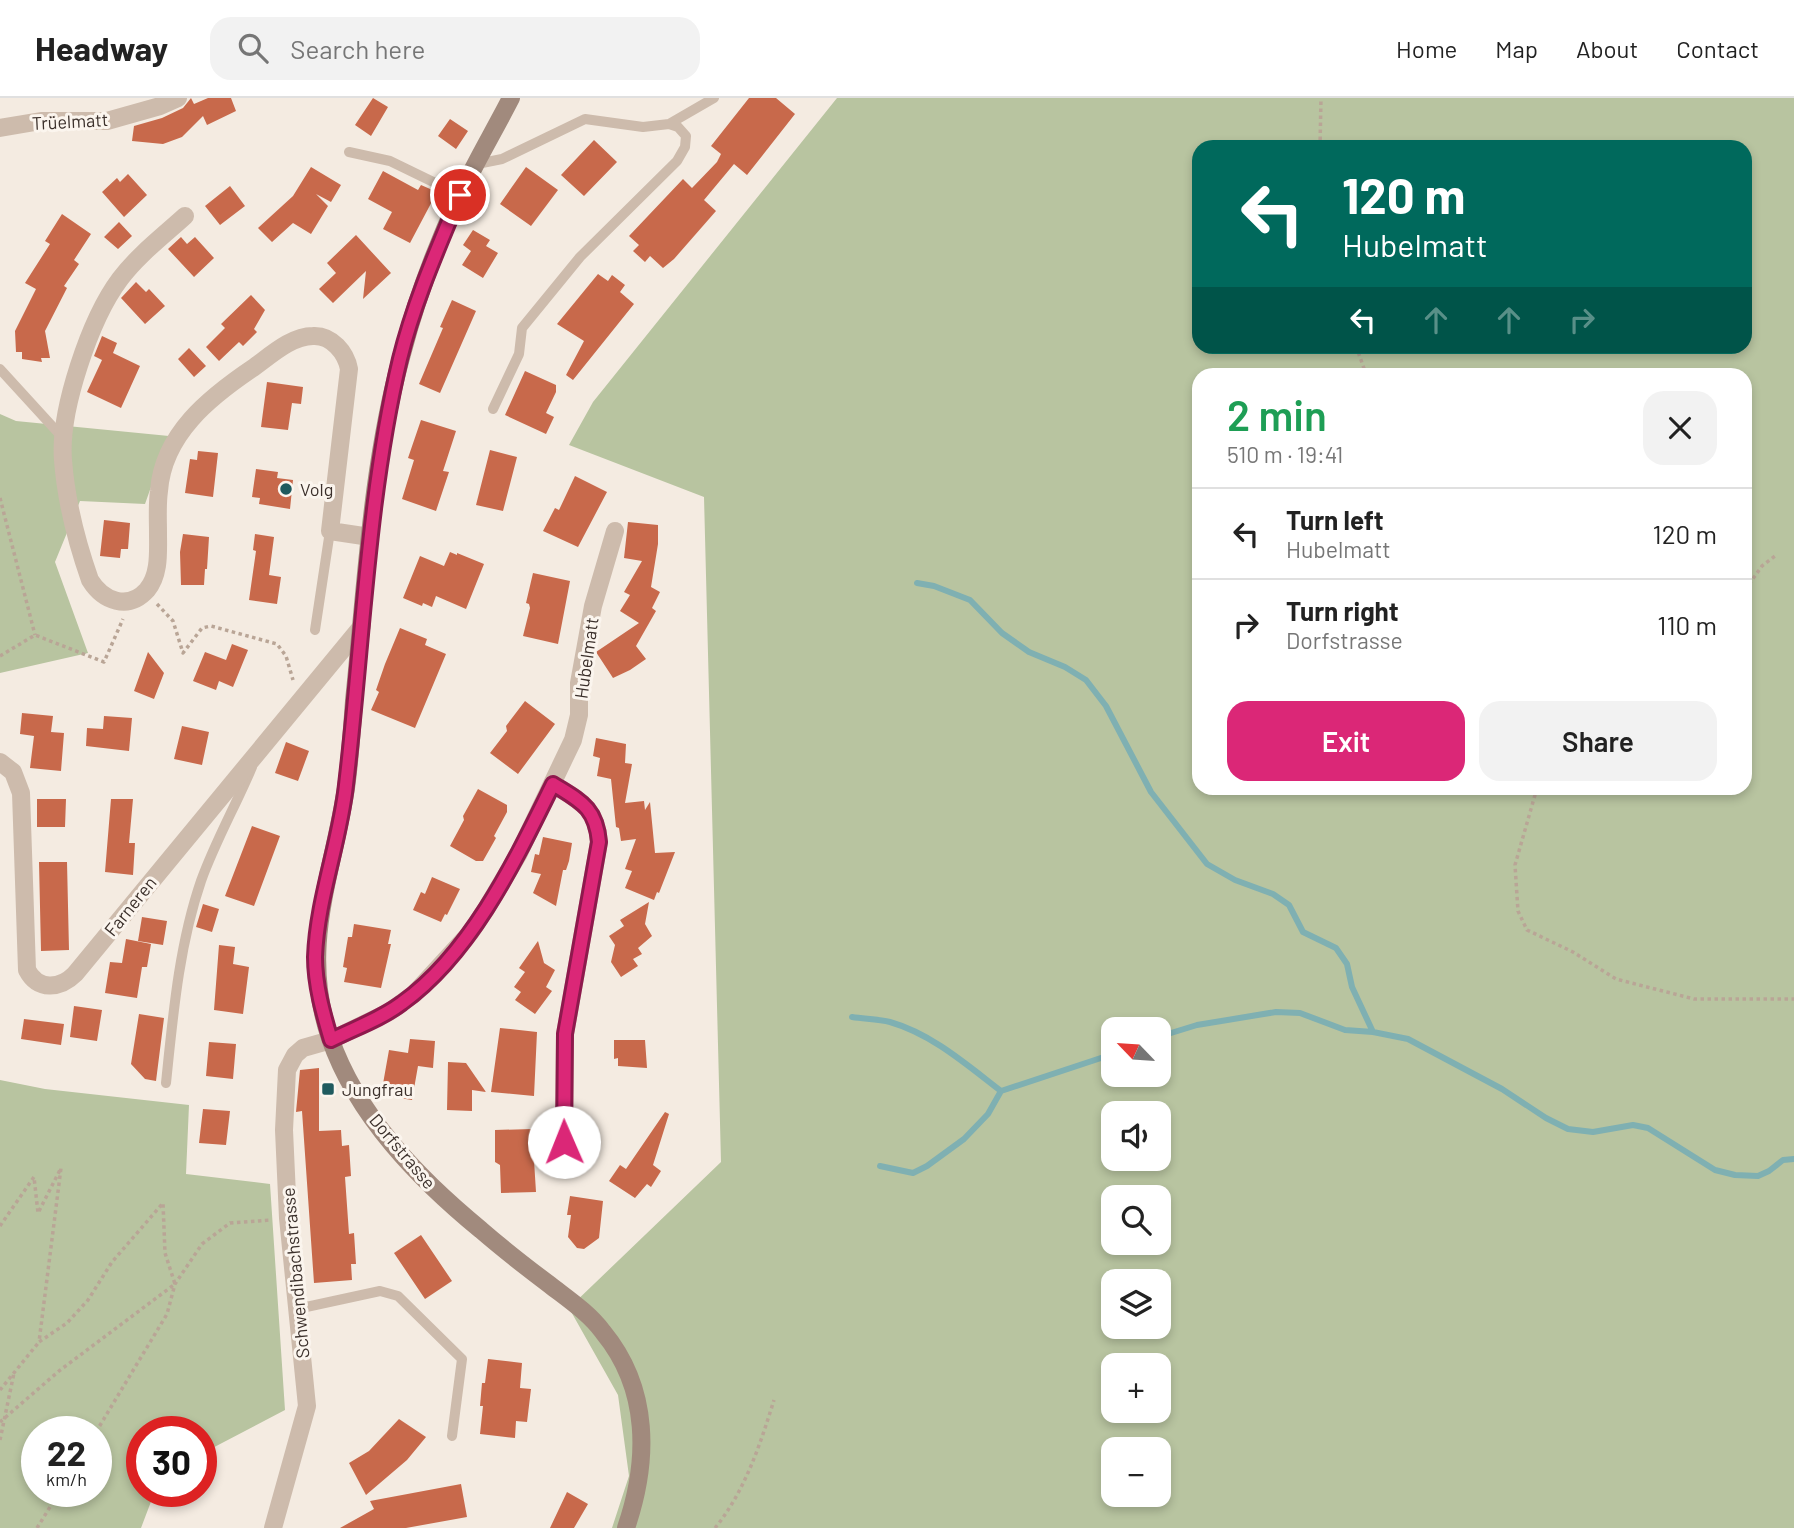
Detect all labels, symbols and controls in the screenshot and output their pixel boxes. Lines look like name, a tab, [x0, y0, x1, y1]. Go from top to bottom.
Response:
search box	[210, 17, 700, 80]
text: Headway	[35, 28, 168, 68]
icon: search	[234, 29, 272, 67]
text: Search here	[290, 33, 425, 64]
text: Home	[1396, 34, 1457, 63]
text: Map	[1495, 34, 1538, 63]
text: About	[1576, 34, 1638, 63]
text: Contact	[1676, 34, 1759, 63]
street label: Trüelmatt	[31, 108, 109, 134]
pin	[430, 165, 490, 225]
text: 120 m	[1342, 165, 1465, 224]
icon: left	[1227, 168, 1318, 259]
icon: arrive	[441, 176, 479, 214]
text: Hubelmatt	[1342, 225, 1488, 263]
icon: left	[1344, 301, 1382, 339]
icon: ahead	[1417, 301, 1455, 339]
icon: ahead	[1490, 301, 1528, 339]
icon: right	[1563, 301, 1601, 339]
text: 2 min	[1227, 389, 1327, 439]
button: close	[1643, 391, 1717, 465]
text: 510 m · 19:41	[1227, 440, 1343, 468]
place label: Volg	[300, 478, 333, 500]
marker: Volg	[278, 481, 294, 497]
text: Turn left	[1286, 504, 1384, 535]
icon: left	[1227, 515, 1265, 553]
text: 120 m	[1653, 518, 1717, 549]
text: Hubelmatt	[1286, 535, 1391, 563]
text: Turn right	[1286, 595, 1399, 626]
icon: right	[1227, 606, 1265, 644]
text: 110 m	[1657, 609, 1717, 640]
street label: Hubelmatt	[569, 616, 603, 700]
text: Dorfstrasse	[1286, 626, 1403, 654]
button: Exit	[1227, 701, 1465, 781]
button: Share	[1479, 701, 1717, 781]
street label: Farneren	[99, 872, 161, 940]
north arrow	[1101, 1017, 1171, 1087]
map controls	[1101, 1017, 1171, 1507]
place label: Jungfrau	[342, 1078, 413, 1100]
marker: Jungfrau	[320, 1081, 336, 1097]
button: sound	[1101, 1101, 1171, 1171]
position arrow	[527, 1105, 601, 1179]
street label: Dorfstrasse	[365, 1109, 441, 1193]
button: search	[1101, 1185, 1171, 1255]
street label: Schwendibachstrasse	[277, 1187, 313, 1359]
button: layers	[1101, 1269, 1171, 1339]
button: +	[1101, 1353, 1171, 1423]
speed limit sign: 30	[126, 1416, 217, 1507]
text: 22	[47, 1431, 86, 1473]
button: −	[1101, 1437, 1171, 1507]
text: km/h	[46, 1468, 87, 1490]

